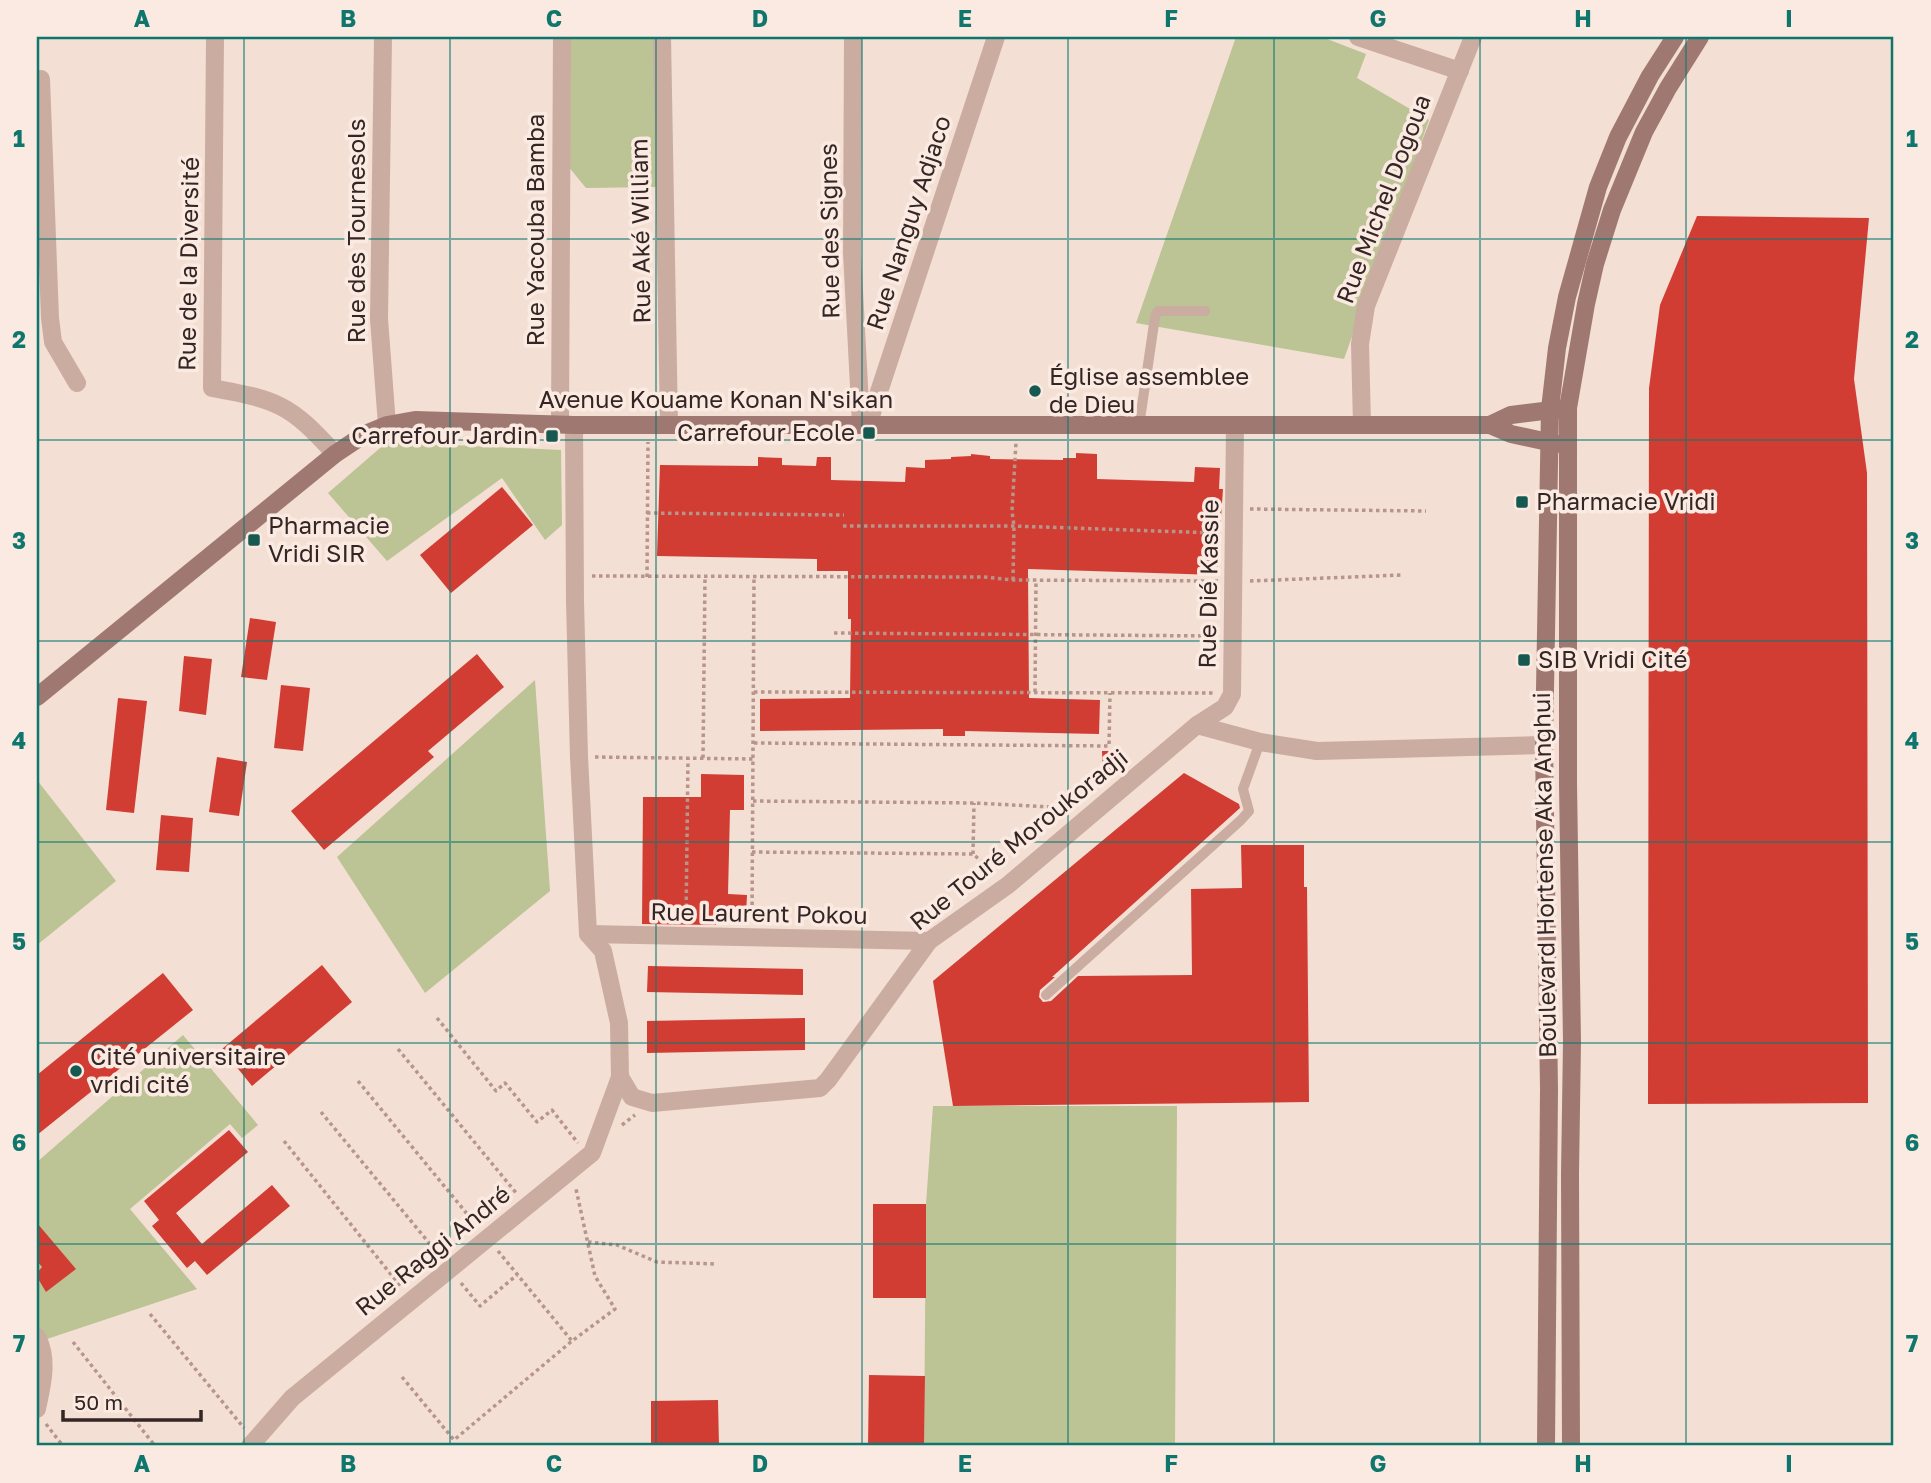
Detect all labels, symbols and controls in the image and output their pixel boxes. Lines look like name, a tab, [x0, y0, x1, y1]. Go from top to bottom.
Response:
text: A	[134, 4, 151, 32]
text: B	[340, 4, 356, 32]
text: C	[546, 4, 562, 32]
text: D	[752, 4, 768, 32]
text: E	[958, 4, 972, 32]
text: F	[1164, 4, 1178, 32]
text: G	[1370, 4, 1386, 32]
text: H	[1574, 4, 1592, 32]
text: I	[1785, 4, 1793, 32]
street label: Rue Michel Dogoua	[1329, 90, 1436, 307]
street label: Rue Nanguy Adjaco	[859, 112, 956, 333]
street label: Rue Yacouba Bamba	[520, 114, 549, 346]
street label: Rue des Tournesols	[341, 119, 370, 343]
text: 1	[13, 124, 25, 152]
text: 1	[1906, 124, 1918, 152]
street label: Rue Aké William	[623, 138, 656, 324]
street label: Rue des Signes	[812, 143, 845, 319]
street label: Rue de la Diversité	[171, 157, 204, 371]
text: 2	[12, 325, 26, 353]
text: 2	[1905, 325, 1919, 353]
place label: Église assemblee de Dieu	[1049, 361, 1249, 418]
marker: Église assemblee de Dieu	[1027, 383, 1043, 399]
street label: Avenue Kouame Konan N'sikan	[539, 384, 893, 413]
place label: Carrefour Ecole	[677, 417, 855, 446]
place label: Carrefour Jardin	[351, 420, 538, 449]
marker: Carrefour Ecole	[861, 425, 877, 441]
marker: Carrefour Jardin	[544, 428, 560, 444]
place label: Pharmacie Vridi	[1536, 486, 1716, 515]
marker: Pharmacie Vridi	[1514, 494, 1530, 510]
street label: Rue Dié Kassie	[1192, 499, 1223, 669]
place label: Pharmacie Vridi SIR	[268, 510, 390, 567]
text: 3	[12, 526, 26, 554]
text: 3	[1905, 526, 1919, 554]
marker: Pharmacie Vridi SIR	[246, 532, 262, 548]
place label: SIB Vridi Cité	[1538, 644, 1687, 673]
marker: SIB Vridi Cité	[1516, 652, 1532, 668]
street label: Boulevard Hortense Aka Anghui	[1526, 692, 1561, 1058]
text: 4	[12, 726, 26, 754]
text: 4	[1905, 726, 1919, 754]
street label: Rue Touré Moroukoradji	[903, 742, 1133, 936]
street label: Rue Laurent Pokou	[650, 896, 868, 929]
text: 5	[12, 927, 26, 955]
text: 5	[1905, 927, 1919, 955]
place label: Cité universitaire vridi cité	[90, 1041, 286, 1098]
marker: Cité universitaire vridi cité	[68, 1063, 84, 1079]
text: 6	[12, 1128, 26, 1156]
text: 6	[1905, 1128, 1919, 1156]
street label: Rue Raggi André	[349, 1179, 515, 1321]
text: 7	[13, 1329, 25, 1357]
text: 7	[1906, 1329, 1918, 1357]
scale bar	[63, 1378, 201, 1422]
text: 50 m	[74, 1389, 123, 1415]
text: A	[134, 1449, 151, 1477]
text: B	[340, 1449, 356, 1477]
text: C	[546, 1449, 562, 1477]
text: D	[752, 1449, 768, 1477]
text: E	[958, 1449, 972, 1477]
text: F	[1164, 1449, 1178, 1477]
text: G	[1370, 1449, 1386, 1477]
text: H	[1574, 1449, 1592, 1477]
text: I	[1785, 1449, 1793, 1477]

